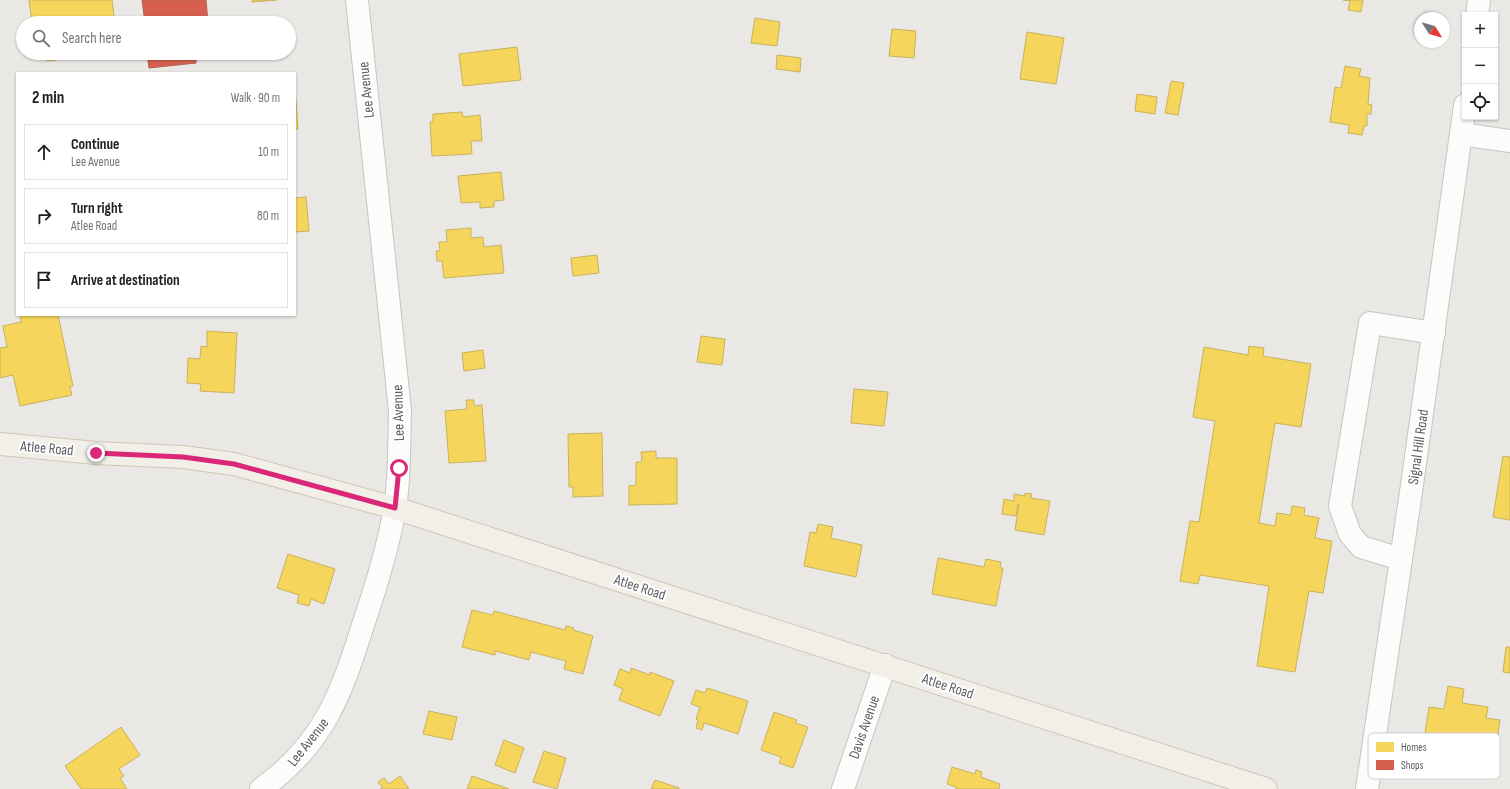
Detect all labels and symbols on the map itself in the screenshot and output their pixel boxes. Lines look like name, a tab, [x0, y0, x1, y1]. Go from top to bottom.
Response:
north arrow	[1414, 12, 1450, 48]
street label: Lee Avenue	[354, 61, 379, 119]
street label: Lee Avenue	[388, 384, 409, 442]
street label: Signal Hill Road	[1404, 408, 1433, 486]
street label: Atlee Road	[19, 437, 74, 460]
route end	[87, 444, 105, 462]
route start	[390, 459, 408, 477]
street label: Atlee Road	[611, 570, 668, 605]
street label: Atlee Road	[919, 669, 976, 704]
street label: Davis Avenue	[845, 693, 884, 761]
street label: Lee Avenue	[284, 714, 333, 770]
legend	[1368, 733, 1500, 779]
text: Homes	[1401, 741, 1427, 754]
text: Shops	[1401, 759, 1424, 772]

